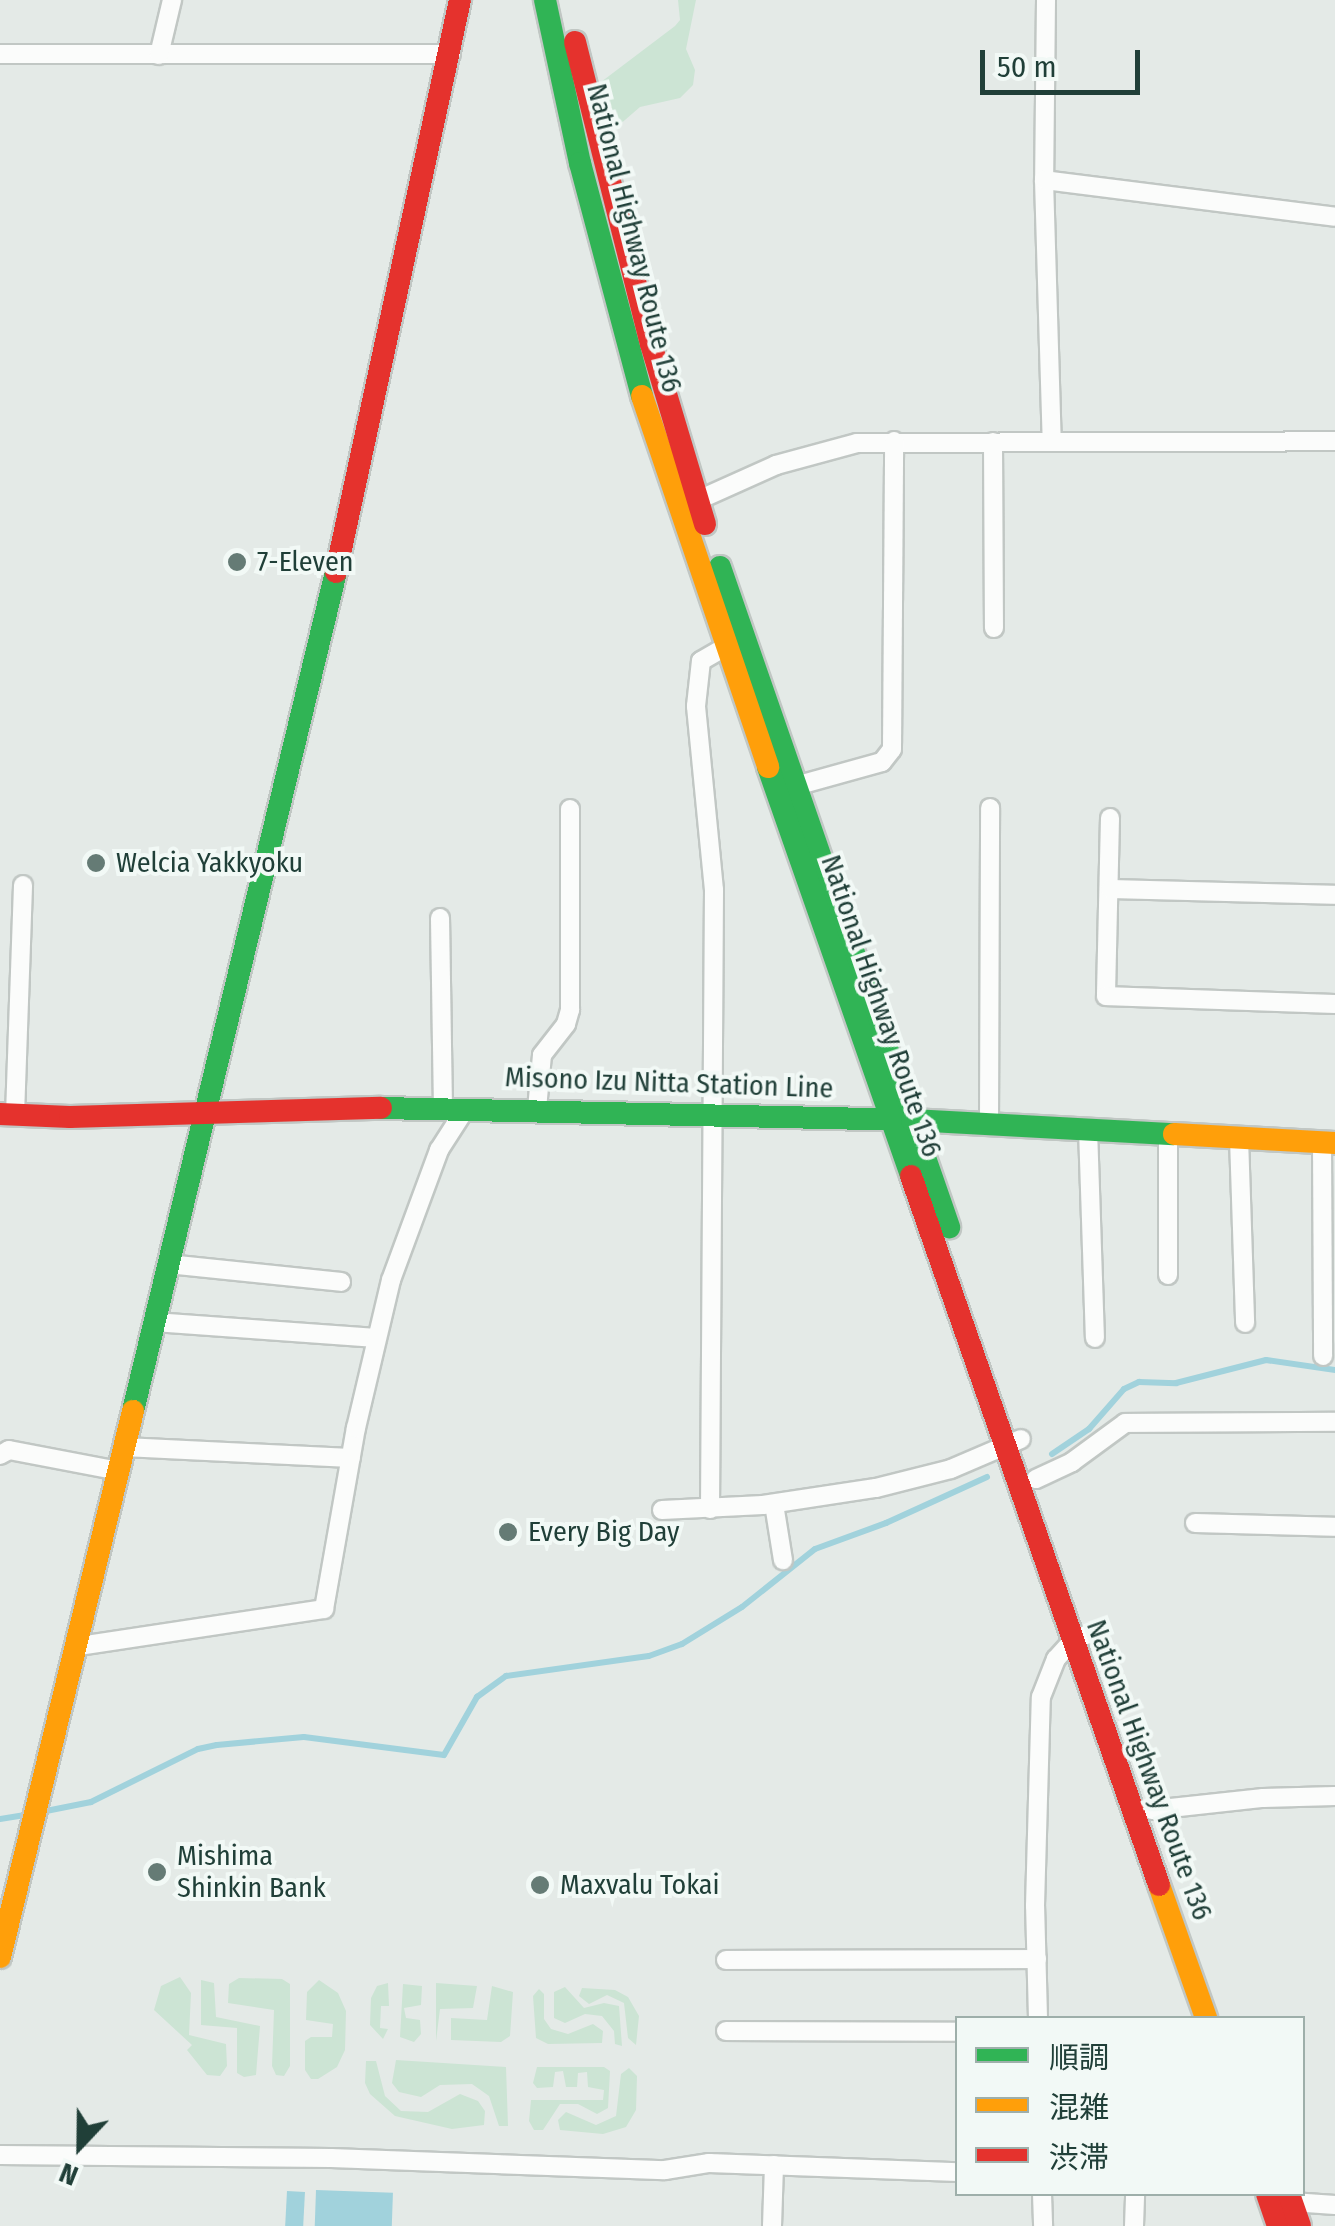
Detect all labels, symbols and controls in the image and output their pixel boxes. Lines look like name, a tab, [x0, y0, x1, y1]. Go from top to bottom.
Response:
scale bar	[985, 30, 1145, 92]
text: 50 m	[997, 49, 1057, 85]
street label: National Highway Route 136	[579, 80, 689, 396]
place label: 7-Eleven	[257, 545, 354, 579]
marker: 7-Eleven	[226, 551, 248, 573]
place label: Welcia Yakkyoku	[116, 846, 303, 880]
street label: National Highway Route 136	[814, 851, 948, 1161]
marker: Welcia Yakkyoku	[85, 852, 107, 874]
street label: Misono Izu Nitta Station Line	[504, 1060, 834, 1106]
place label: Every Big Day	[528, 1515, 679, 1549]
marker: Every Big Day	[497, 1521, 519, 1543]
street label: National Highway Route 136	[1079, 1615, 1219, 1925]
place label: Mishima Shinkin Bank	[177, 1839, 326, 1905]
marker: Mishima Shinkin Bank	[146, 1861, 168, 1883]
place label: Maxvalu Tokai	[560, 1868, 720, 1902]
marker: Maxvalu Tokai	[529, 1874, 551, 1896]
legend	[955, 2016, 1305, 2196]
text: 順調	[1049, 2040, 1109, 2076]
text: 混雑	[1049, 2090, 1109, 2126]
north arrow	[30, 2096, 130, 2196]
text: 渋滞	[1049, 2140, 1109, 2176]
text: N	[55, 2156, 83, 2193]

